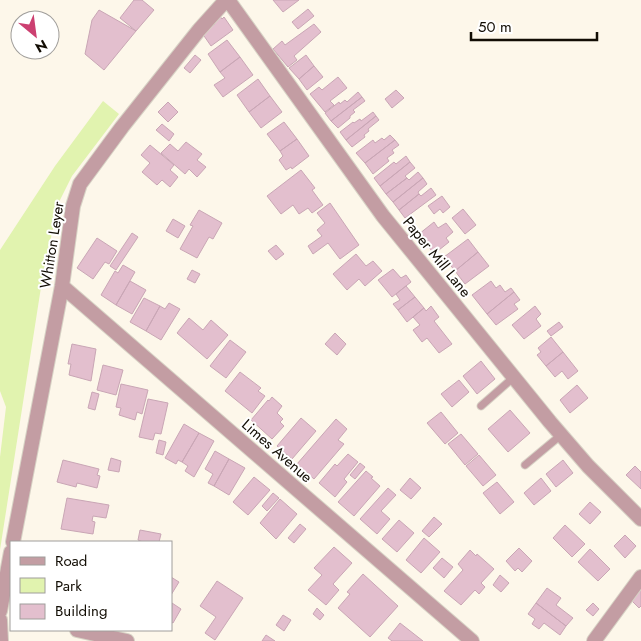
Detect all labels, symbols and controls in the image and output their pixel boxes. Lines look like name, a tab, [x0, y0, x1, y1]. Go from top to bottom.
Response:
north arrow	[10, 10, 60, 60]
scale bar	[471, 10, 597, 42]
text: 50 m	[478, 16, 512, 38]
text: N	[32, 35, 51, 58]
street label: Whitton Leyer	[34, 199, 70, 290]
street label: Paper Mill Lane	[398, 212, 477, 302]
street label: Limes Avenue	[237, 414, 317, 488]
legend	[10, 541, 172, 631]
text: Road	[55, 550, 87, 572]
text: Park	[55, 575, 82, 597]
text: Building	[55, 600, 107, 622]

